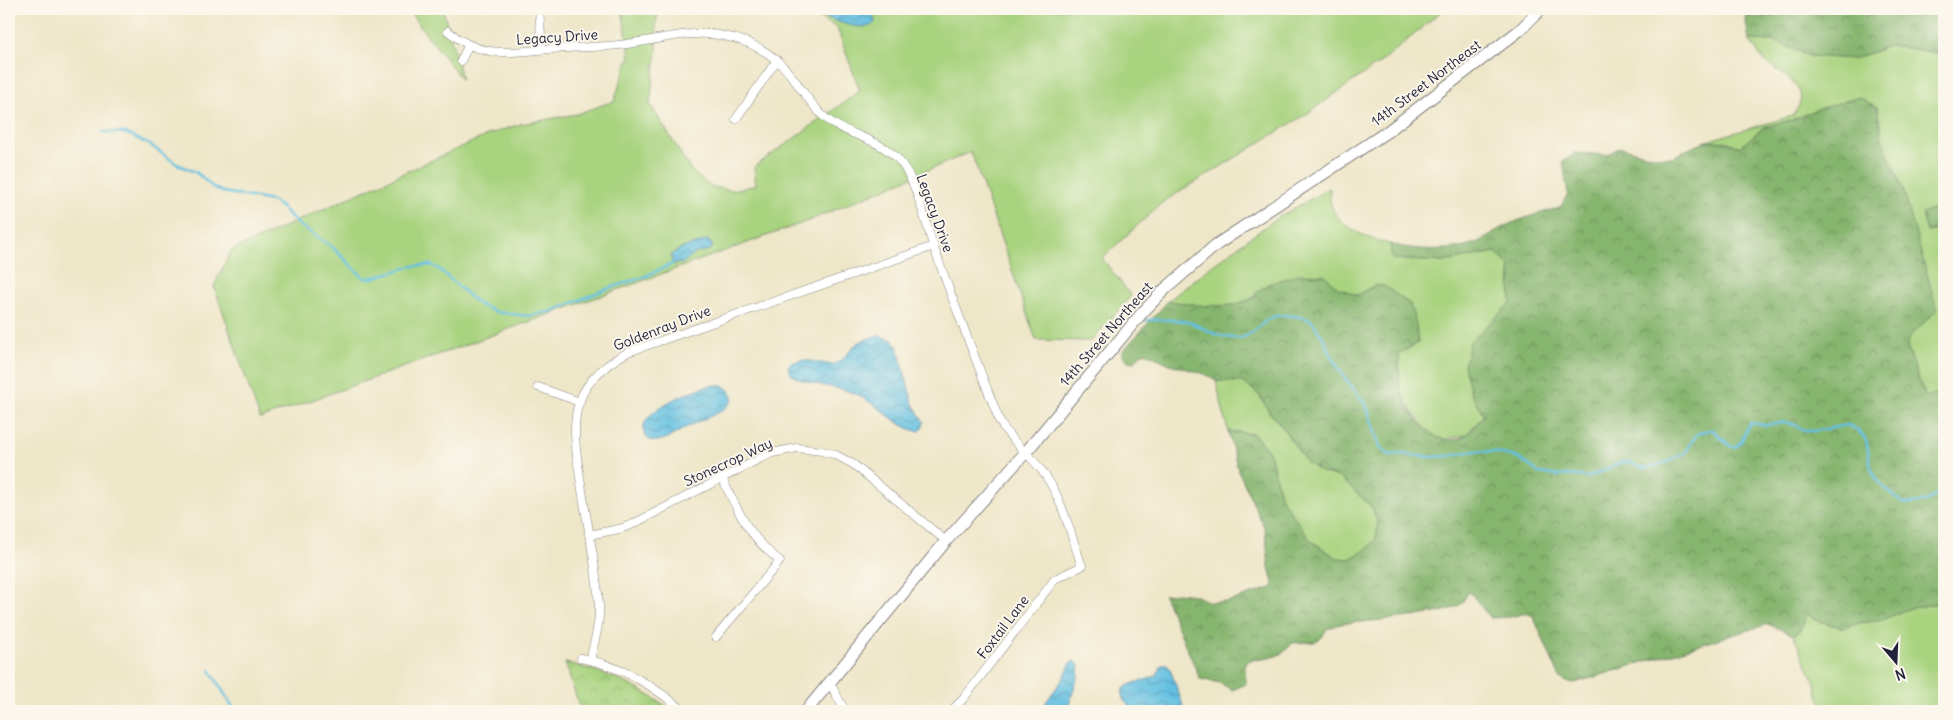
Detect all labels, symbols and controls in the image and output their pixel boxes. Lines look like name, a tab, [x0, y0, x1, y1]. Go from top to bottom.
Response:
street label: Legacy Drive	[515, 25, 599, 49]
street label: 14th Street Northeast	[1367, 36, 1485, 130]
street label: Legacy Drive	[913, 171, 957, 255]
street label: 14th Street Northeast	[1056, 278, 1157, 390]
street label: Goldenray Drive	[611, 301, 713, 355]
street label: Stonecrop Way	[681, 434, 775, 490]
street label: Foxtail Lane	[973, 591, 1033, 663]
north arrow	[1870, 638, 1920, 688]
text: N	[1893, 664, 1908, 684]

